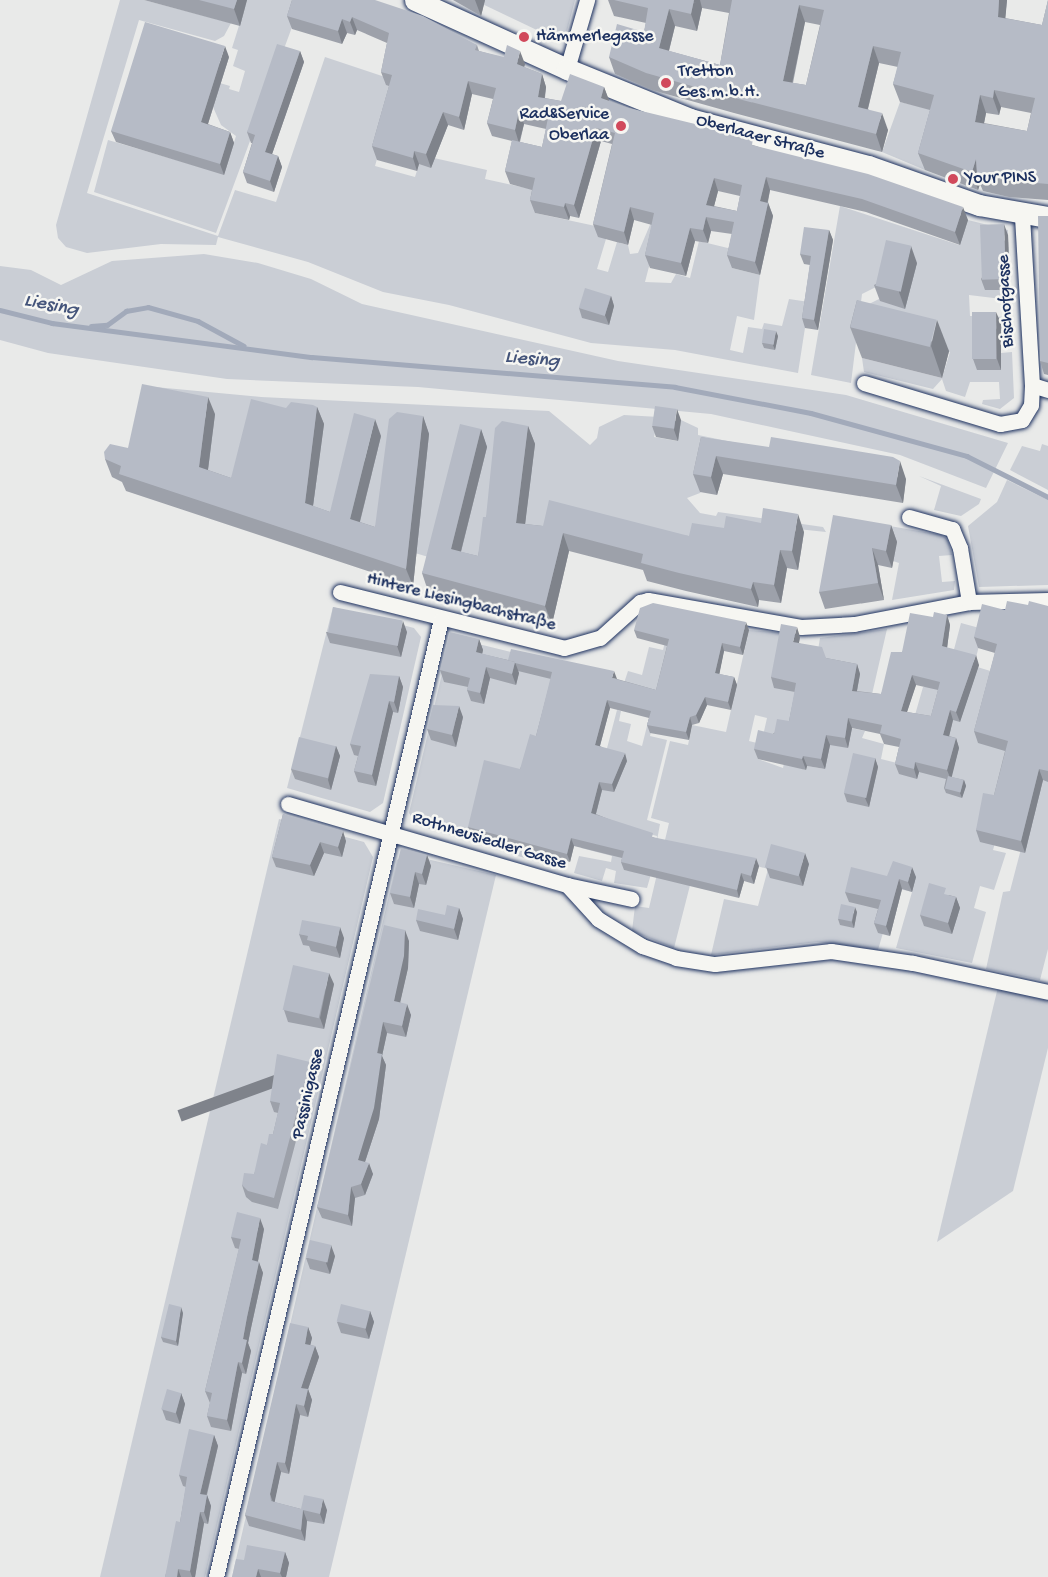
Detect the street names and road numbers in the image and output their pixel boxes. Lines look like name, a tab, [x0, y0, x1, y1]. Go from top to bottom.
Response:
street label: Oberlaaer Straße	[693, 110, 827, 166]
street label: Bischofgasse	[994, 254, 1020, 348]
street label: Hintere Liesingbachstraße	[364, 569, 558, 637]
street label: Rothneusiedler Gasse	[409, 808, 569, 876]
street label: Passinigasse	[288, 1047, 330, 1141]

